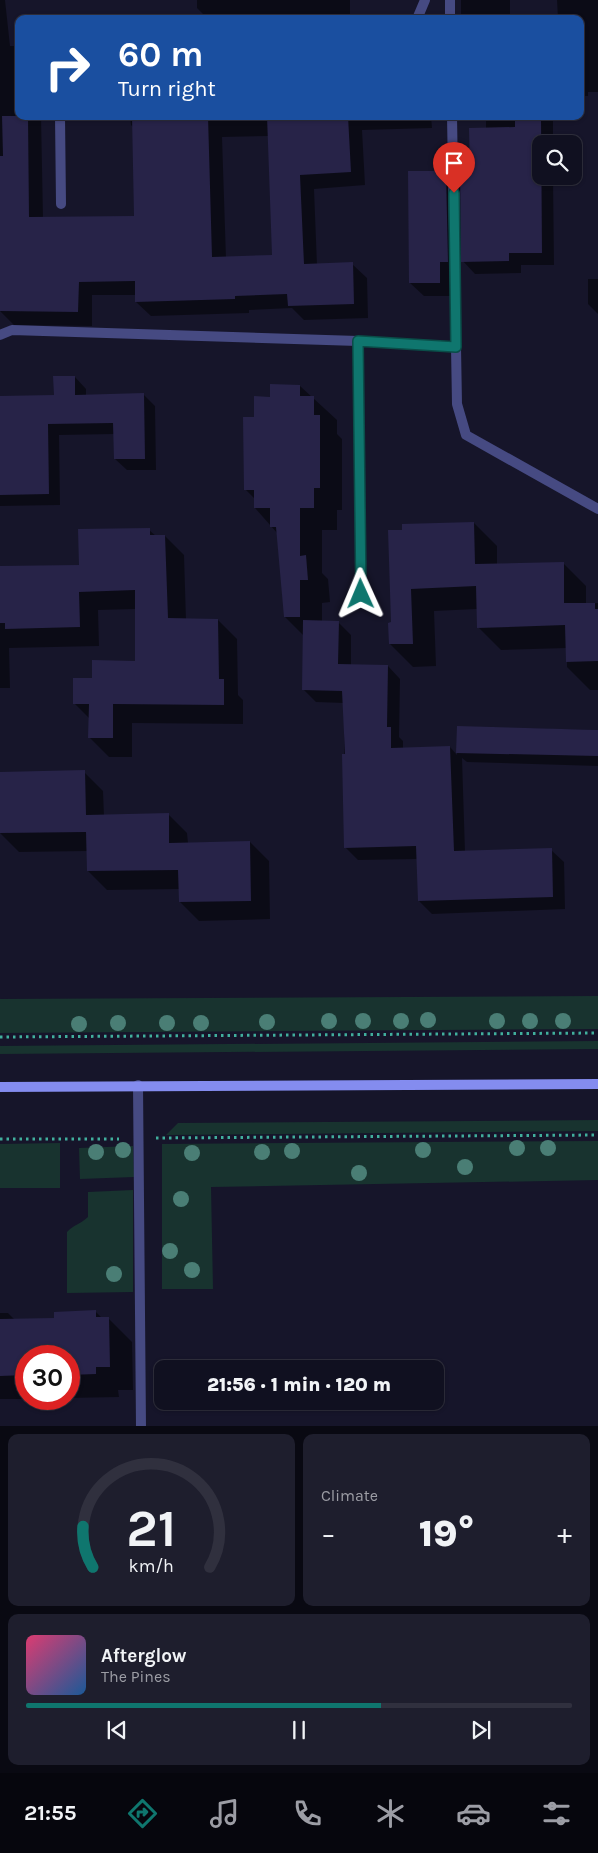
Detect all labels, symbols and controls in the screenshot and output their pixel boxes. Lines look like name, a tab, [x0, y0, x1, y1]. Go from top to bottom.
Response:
text: 60 m	[118, 34, 203, 75]
icon: right	[35, 35, 100, 100]
text: Turn right	[118, 76, 216, 102]
map controls	[532, 135, 582, 185]
button: search	[532, 135, 582, 185]
pin	[433, 142, 475, 193]
icon: arrive	[440, 149, 468, 177]
position arrow	[334, 567, 386, 619]
speed limit sign: 30	[15, 1345, 80, 1410]
text: 21:56 · 1 min · 120 m	[207, 1374, 391, 1396]
text: Climate	[321, 1486, 378, 1505]
text: 21	[127, 1498, 177, 1559]
text: 19°	[419, 1511, 474, 1556]
text: −	[321, 1517, 336, 1550]
text: +	[557, 1517, 572, 1550]
text: km/h	[129, 1556, 174, 1577]
text: Afterglow	[101, 1645, 187, 1667]
text: The Pines	[101, 1667, 171, 1686]
icon: previous	[103, 1716, 131, 1744]
icon: pause	[285, 1716, 313, 1744]
icon: next	[467, 1716, 495, 1744]
icon: directions	[125, 1796, 160, 1831]
icon: music	[207, 1796, 242, 1831]
icon: phone	[290, 1796, 325, 1831]
icon: climate	[373, 1796, 408, 1831]
icon: car	[456, 1796, 491, 1831]
icon: filters	[539, 1796, 574, 1831]
text: 21:55	[24, 1800, 77, 1826]

